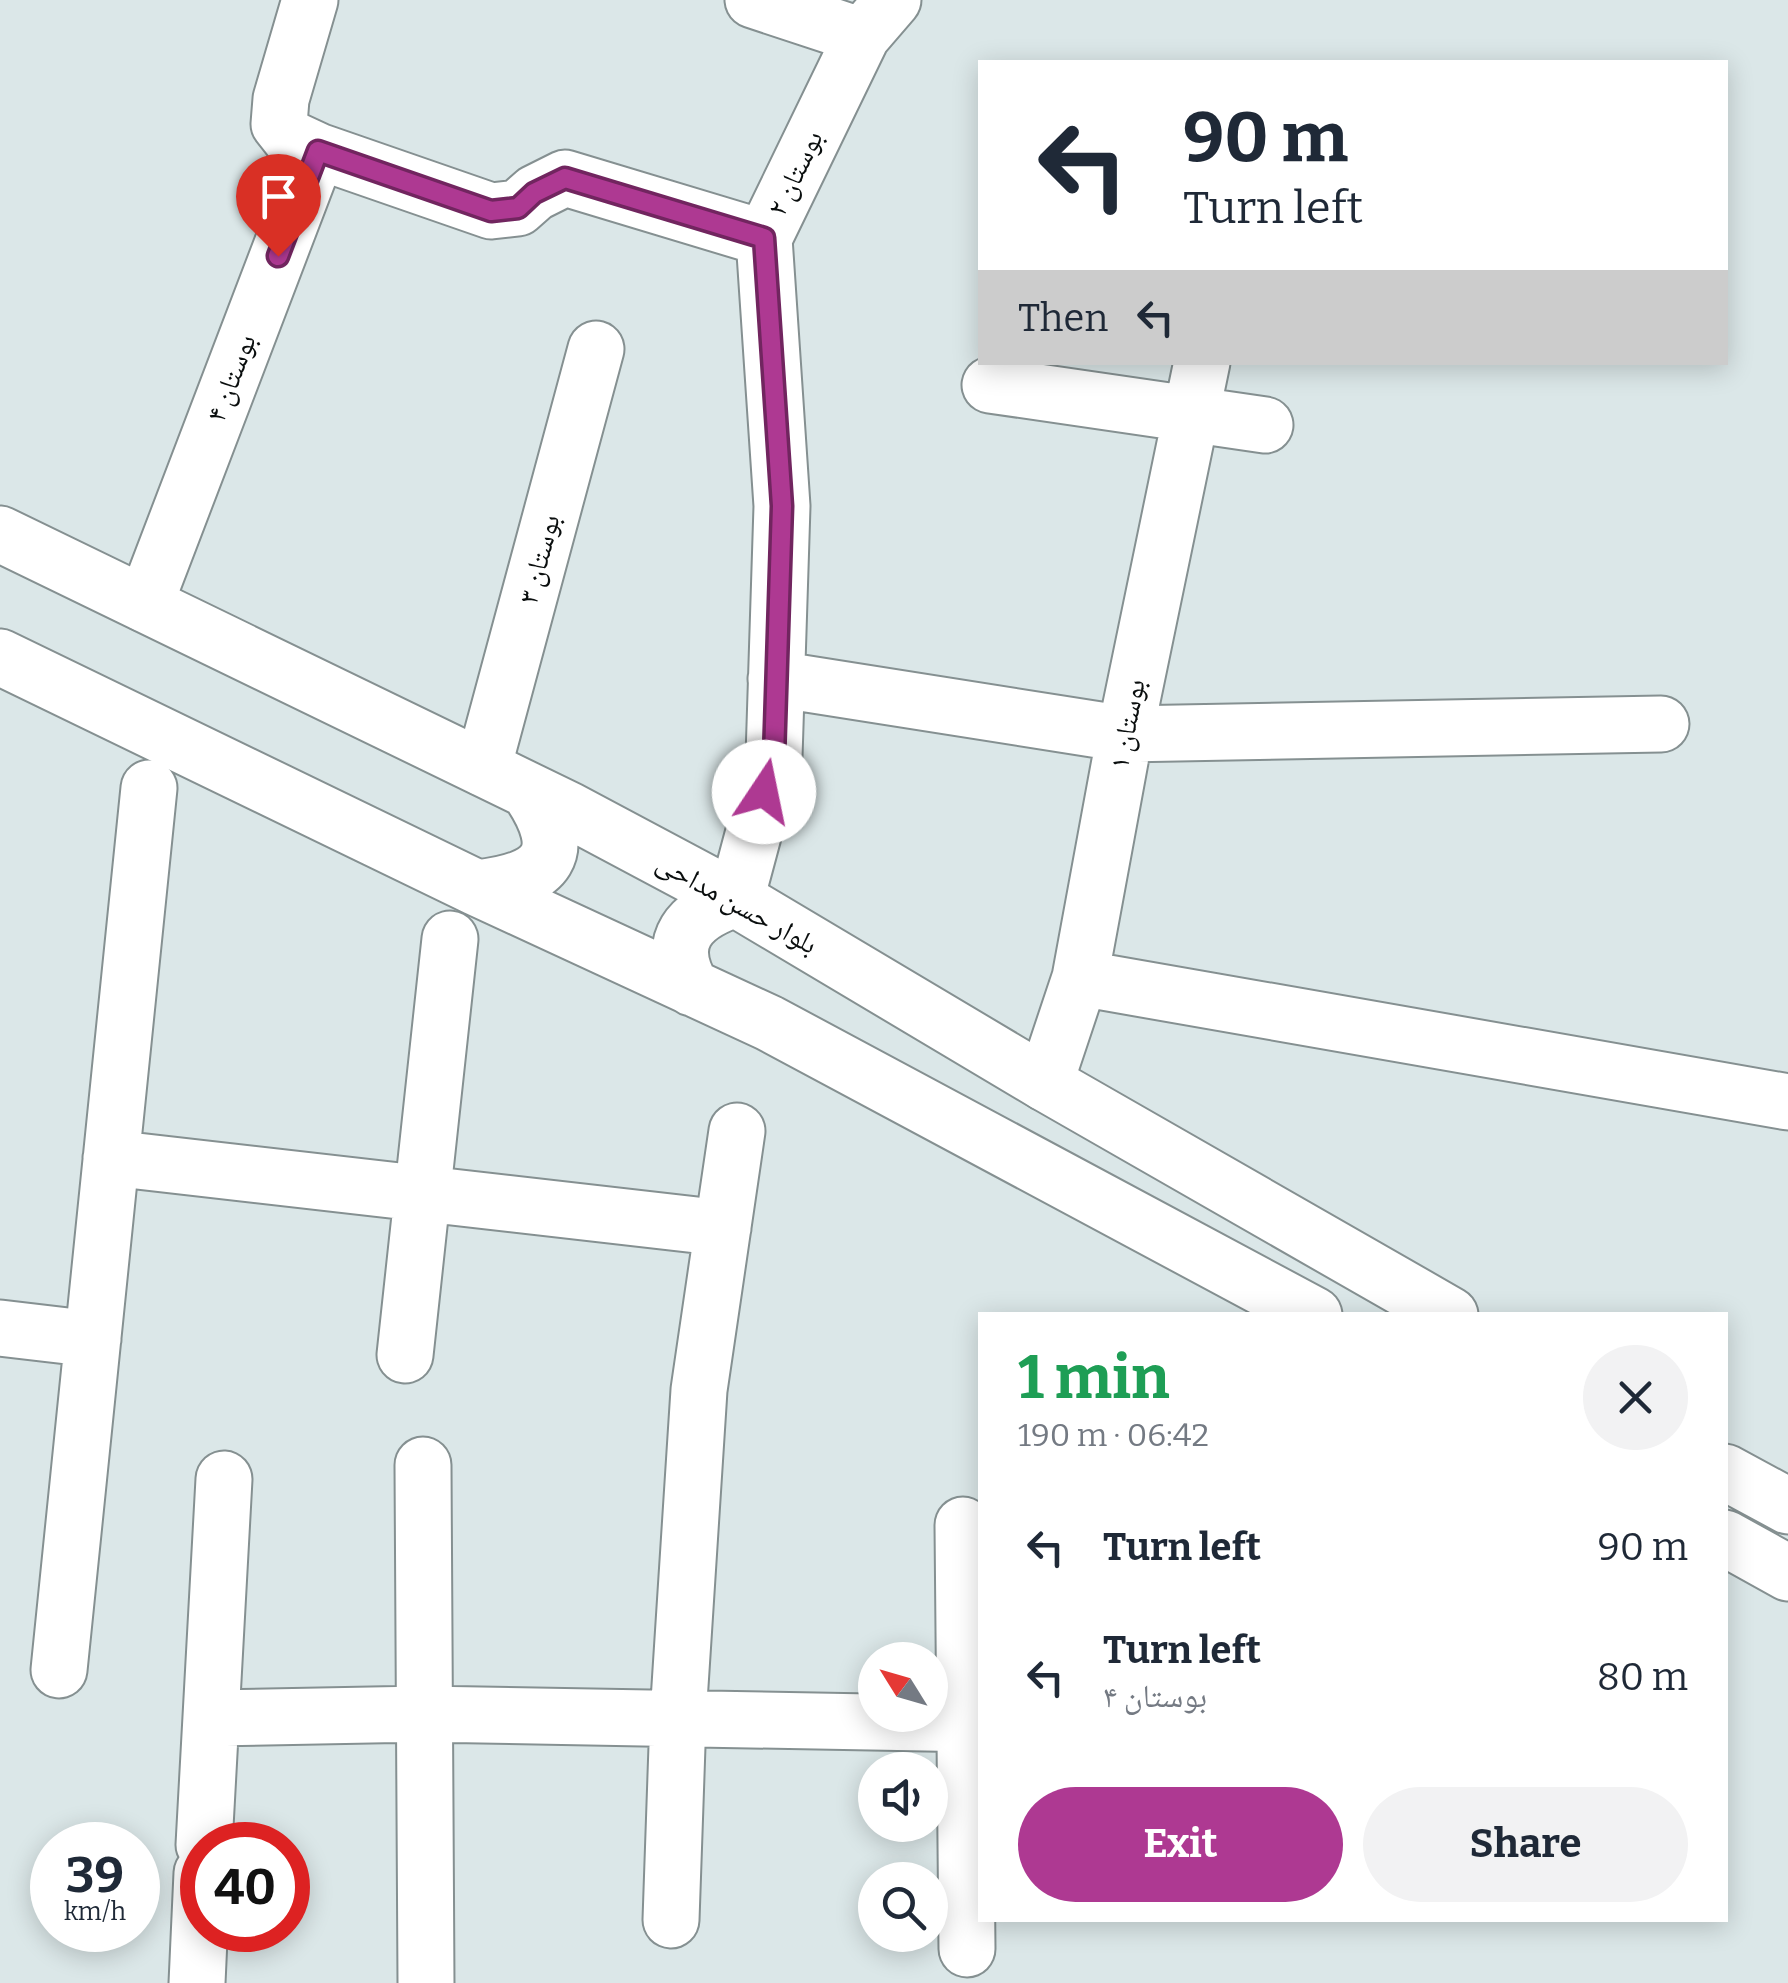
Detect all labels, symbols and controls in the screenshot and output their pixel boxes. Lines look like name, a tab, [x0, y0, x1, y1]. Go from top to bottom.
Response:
text: 90 m	[1183, 96, 1348, 180]
icon: left	[1018, 100, 1148, 230]
street label: بوستان ۲	[760, 125, 830, 221]
pin	[236, 154, 321, 257]
icon: arrive	[251, 169, 306, 224]
text: Turn left	[1183, 181, 1363, 235]
icon: left	[1128, 290, 1183, 345]
text: Then	[1018, 295, 1108, 341]
street label: بوستان ۴	[199, 330, 263, 426]
street label: بوستان ۳	[511, 511, 567, 607]
street label: بوستان ۱	[1102, 676, 1152, 772]
position arrow	[712, 740, 816, 844]
street label: بلوار حسن مداحی	[650, 845, 823, 962]
text: 1 min	[1018, 1342, 1170, 1414]
button: close	[1583, 1345, 1688, 1450]
text: 190 m · 06:42	[1018, 1416, 1209, 1454]
icon: left	[1018, 1520, 1073, 1575]
text: Turn left	[1103, 1524, 1261, 1570]
text: 90 m	[1598, 1524, 1688, 1570]
text: Turn left	[1103, 1627, 1261, 1673]
north arrow	[858, 1642, 948, 1732]
map controls	[858, 1642, 948, 1952]
icon: left	[1018, 1650, 1073, 1705]
text: 80 m	[1597, 1654, 1688, 1700]
text: بوستان ۴	[1103, 1677, 1207, 1715]
button: sound	[858, 1752, 948, 1842]
button: Exit	[1018, 1787, 1343, 1902]
button: Share	[1363, 1787, 1688, 1902]
speed limit sign: 40	[180, 1822, 310, 1952]
text: 39	[66, 1845, 124, 1905]
button: search	[858, 1862, 948, 1952]
text: km/h	[64, 1897, 126, 1927]

